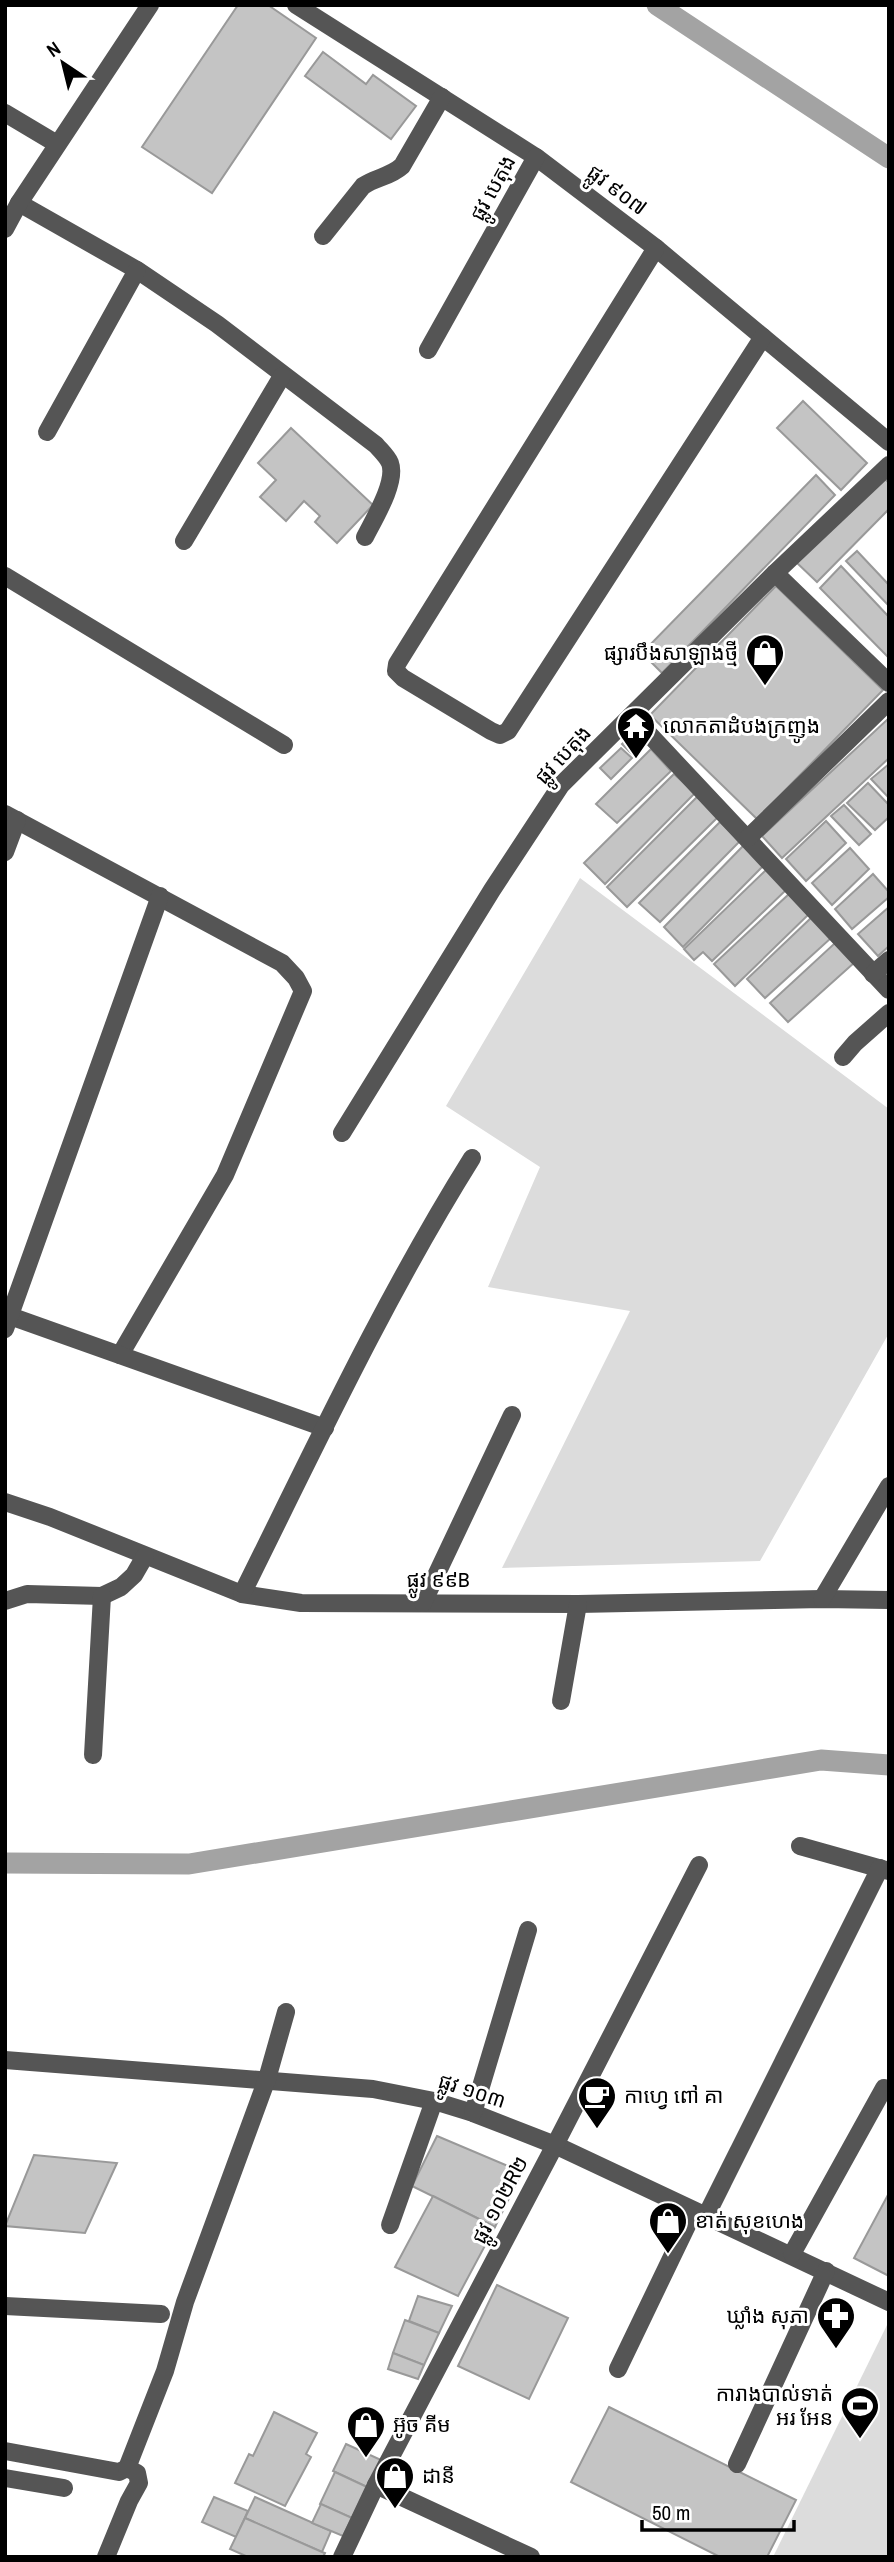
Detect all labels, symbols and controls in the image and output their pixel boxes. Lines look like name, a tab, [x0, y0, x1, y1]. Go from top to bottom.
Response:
north arrow	[28, 28, 98, 98]
text: N	[41, 35, 65, 63]
street label: ផ្លូវ បេតុង	[463, 150, 527, 228]
street label: ផ្លូវ ៩០៧	[578, 158, 653, 226]
shop icon: ផ្សារបឹងសាឡាងថ្មី	[744, 632, 786, 687]
place label: ផ្សារបឹងសាឡាងថ្មី	[604, 638, 738, 667]
temple icon: លោកតាដំបងក្រញូង	[615, 705, 657, 760]
place label: លោកតាដំបងក្រញូង	[663, 711, 820, 744]
street label: ផ្លូវ បេតុង	[528, 719, 601, 794]
street label: ផ្លូវ ៩៩B	[406, 1565, 470, 1599]
street label: ផ្លូវ ១០៣	[433, 2066, 510, 2120]
cafe icon: កាហ្វេ ពៅ គា	[576, 2075, 618, 2130]
place label: កាហ្វេ ពៅ គា	[624, 2081, 723, 2110]
street label: ផ្លូវ ១០២R២	[464, 2151, 539, 2251]
shop icon: ខាត់ សុខហេង	[647, 2200, 689, 2255]
place label: ខាត់ សុខហេង	[695, 2206, 804, 2235]
pharmacy icon: ឃ្លាំង សុភា	[815, 2295, 857, 2350]
place label: ឃ្លាំង សុភា	[726, 2301, 809, 2330]
place label: ការាងបាល់ទាត់ អរ អែន	[716, 2379, 833, 2432]
sports icon: ការាងបាល់ទាត់ អរ អែន	[839, 2385, 881, 2440]
shop icon: អ៊ូច គីម	[345, 2404, 387, 2459]
place label: អ៊ូច គីម	[393, 2410, 451, 2439]
shop icon: ដានី	[374, 2455, 416, 2510]
place label: ដានី	[422, 2461, 455, 2490]
scale bar	[642, 2488, 794, 2532]
text: 50 m	[652, 2498, 690, 2527]

